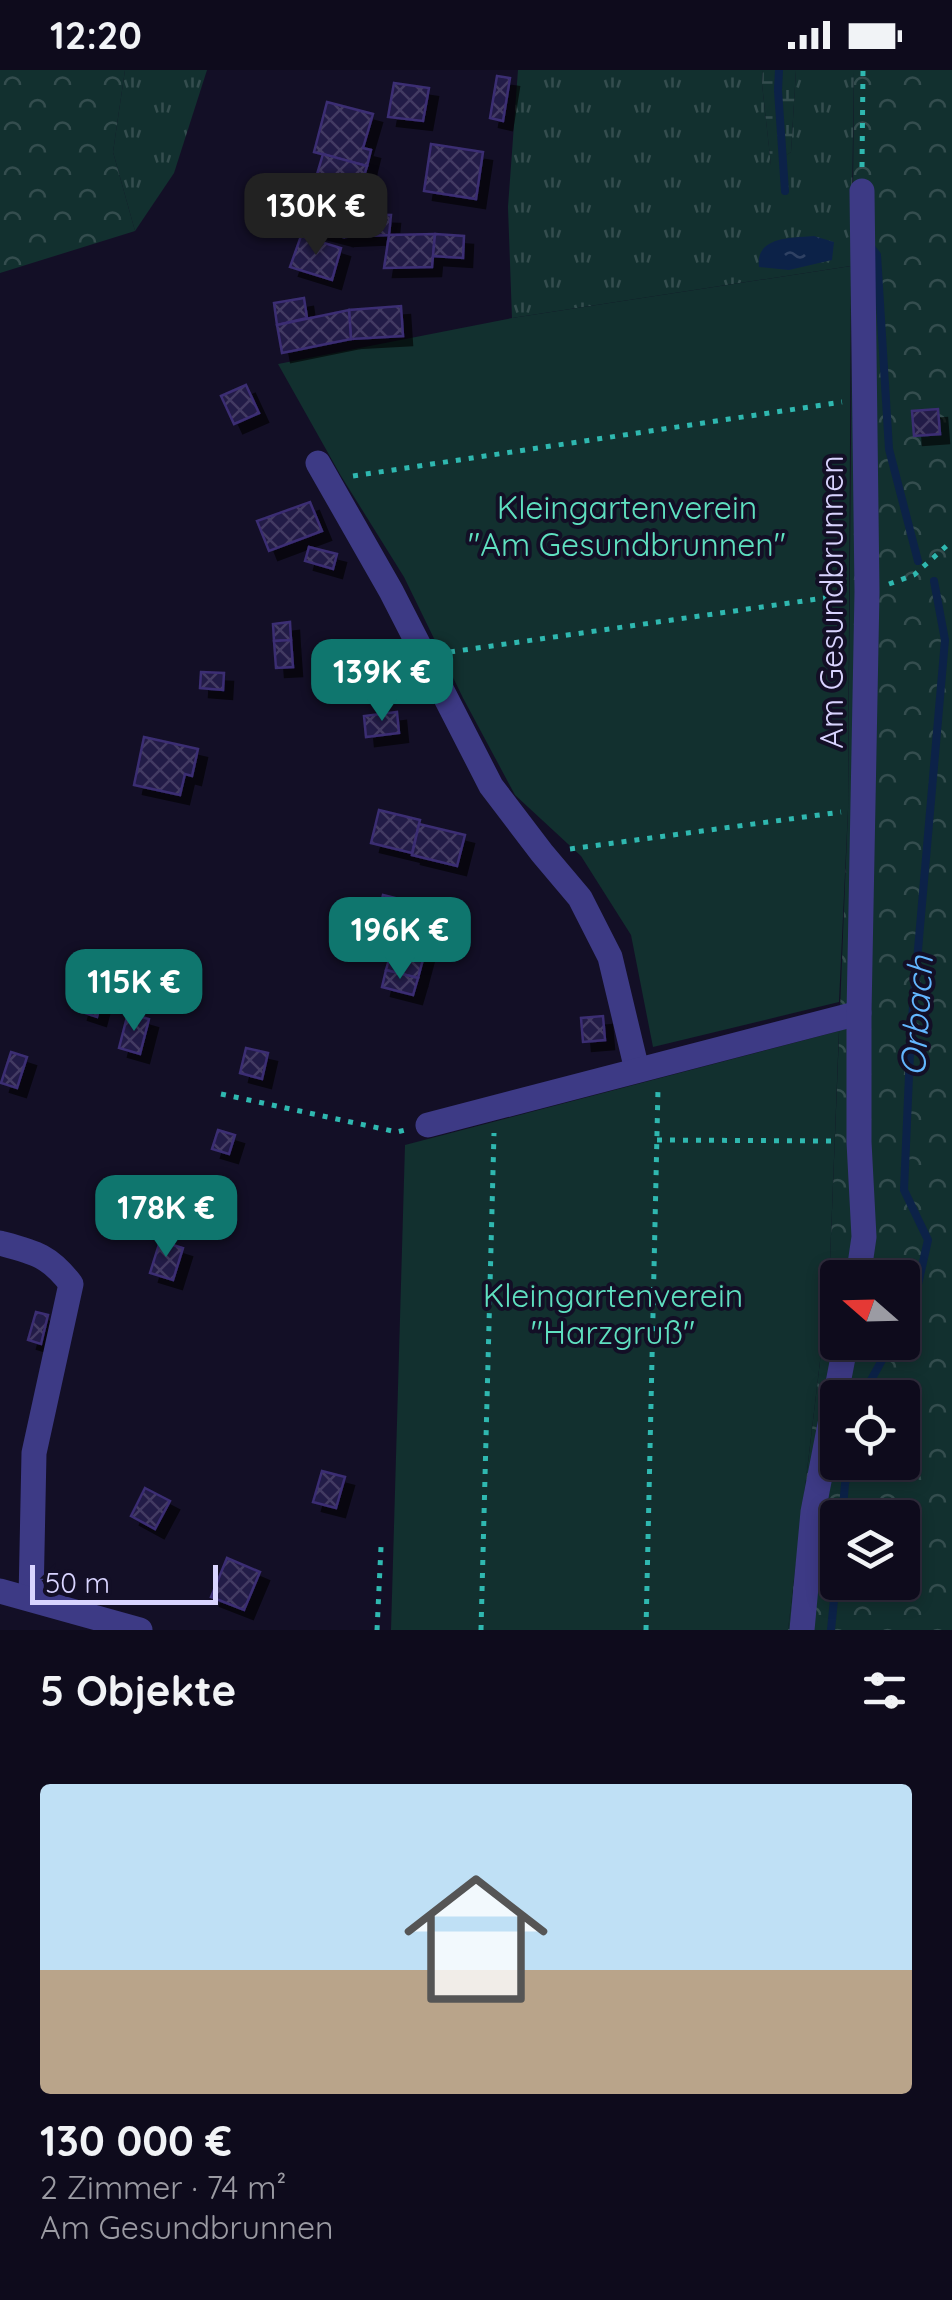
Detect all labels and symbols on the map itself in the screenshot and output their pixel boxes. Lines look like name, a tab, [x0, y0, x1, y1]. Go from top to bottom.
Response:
pin: 130K €	[235, 173, 397, 258]
street label: Am Gesundbrunnen	[811, 455, 851, 749]
park label: Kleingartenverein "Am Gesundbrunnen"	[468, 487, 786, 564]
pin: 139K €	[301, 639, 463, 724]
pin: 196K €	[319, 897, 481, 982]
pin: 115K €	[53, 949, 215, 1034]
water label: Orbach	[890, 953, 942, 1078]
pin: 178K €	[85, 1175, 247, 1260]
north arrow	[820, 1260, 920, 1360]
park label: Kleingartenverein "Harzgruß"	[483, 1275, 743, 1352]
scale bar	[30, 1560, 218, 1604]

